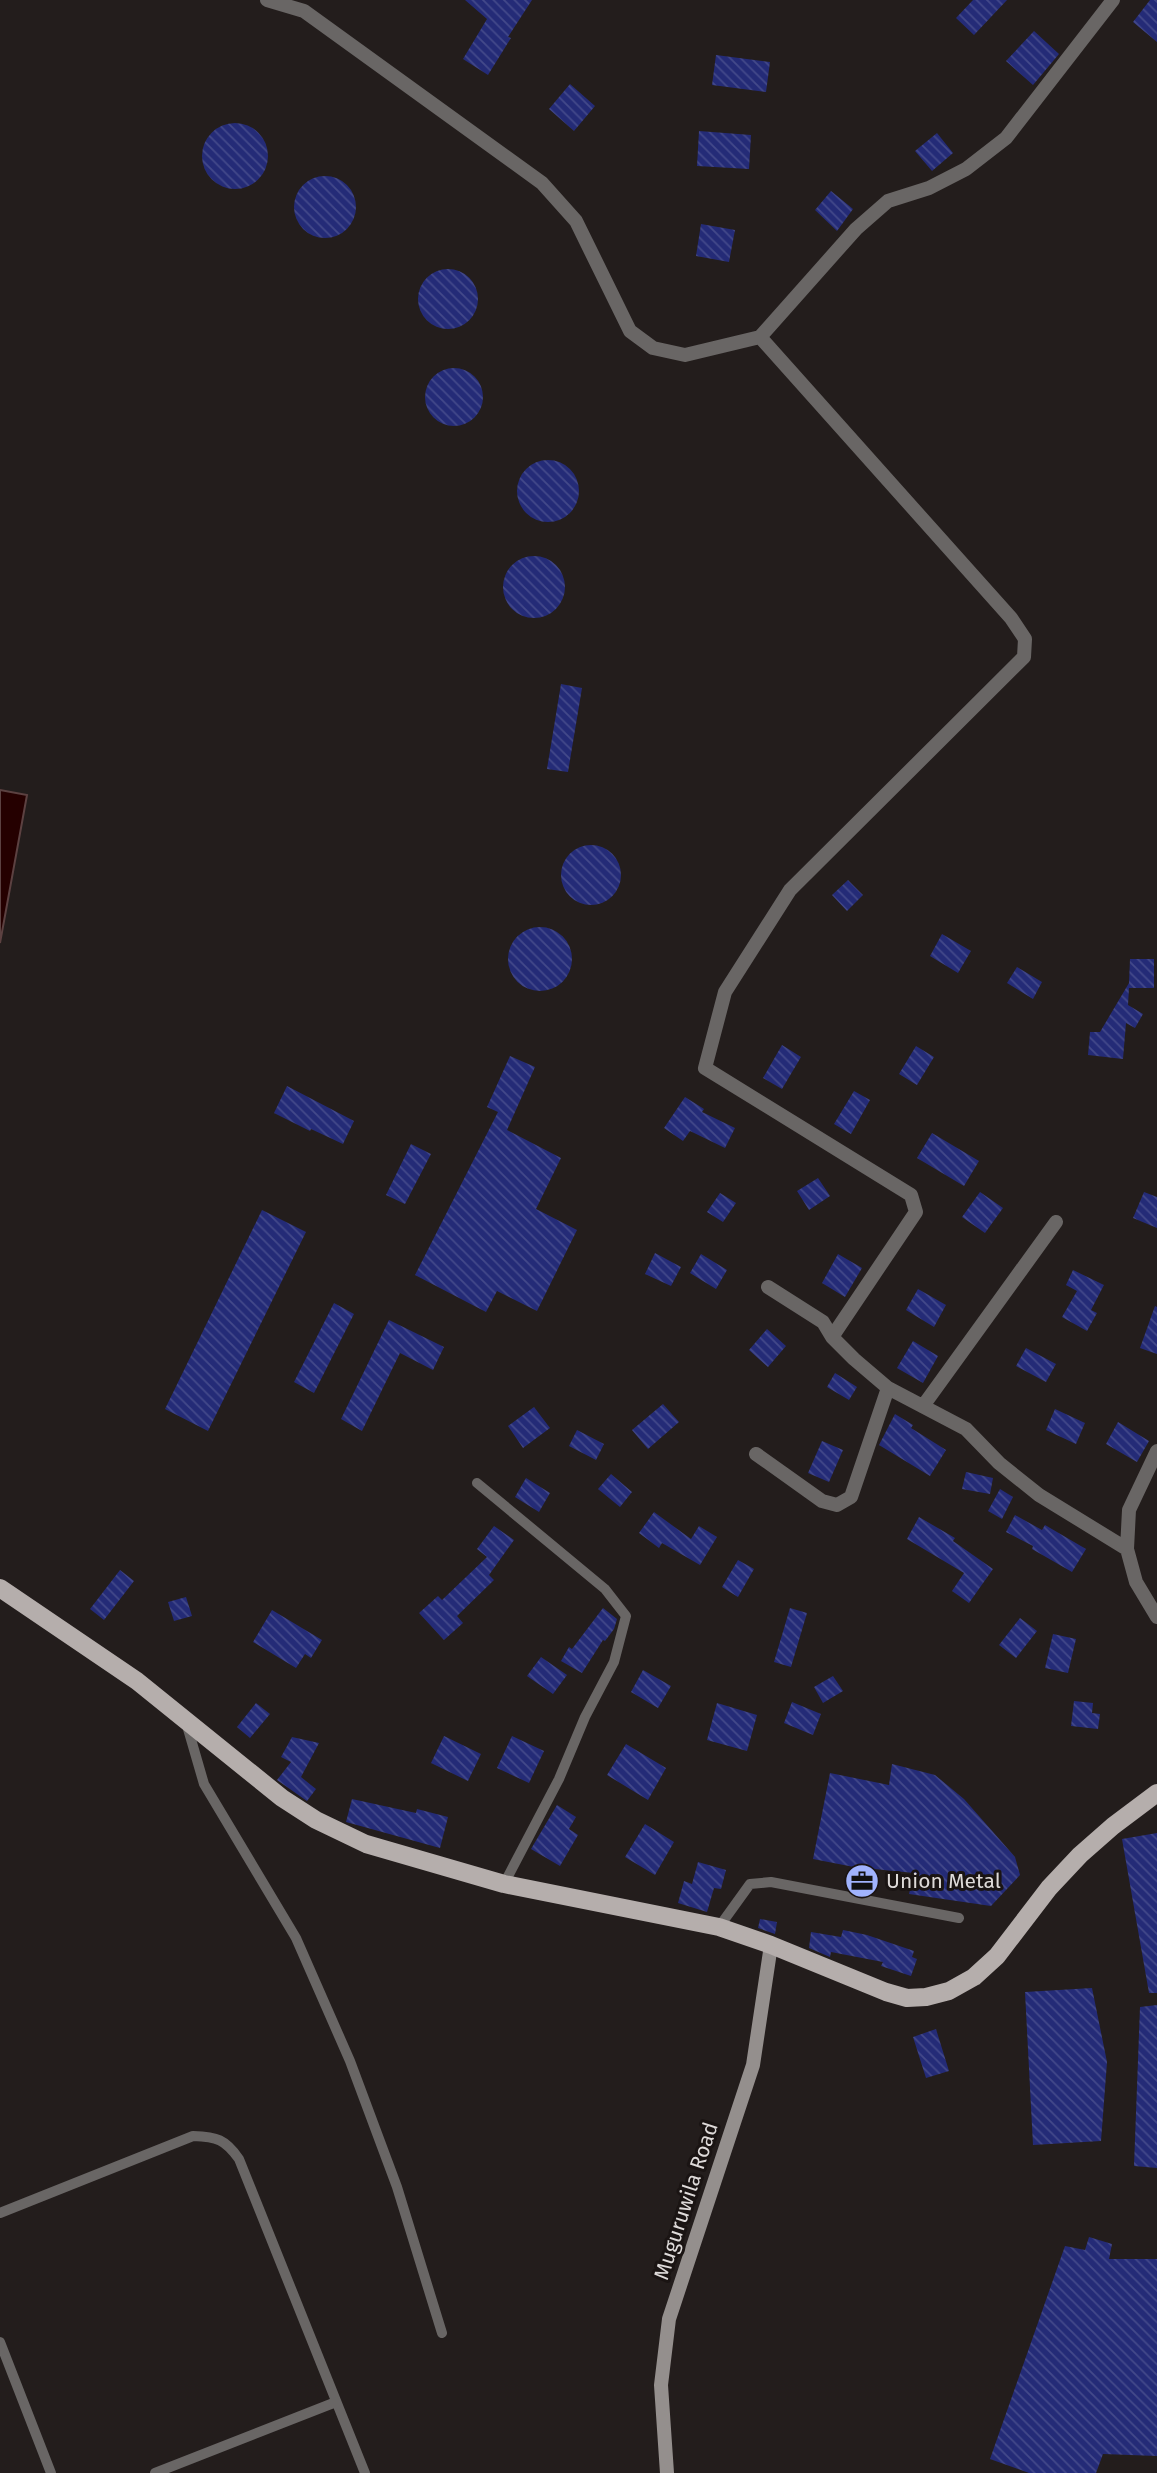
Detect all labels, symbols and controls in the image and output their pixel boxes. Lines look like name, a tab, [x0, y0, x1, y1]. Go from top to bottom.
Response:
office icon: Union Metal	[843, 1862, 881, 1900]
place label: Union Metal	[886, 1868, 1001, 1894]
street label: Muguruwila Road	[648, 2119, 724, 2283]

